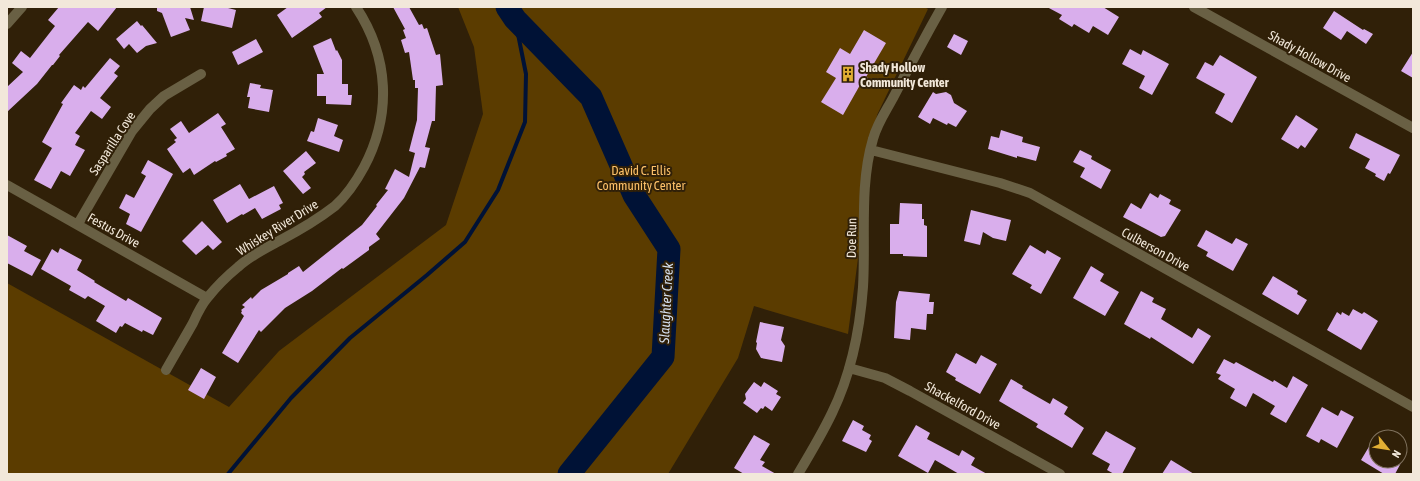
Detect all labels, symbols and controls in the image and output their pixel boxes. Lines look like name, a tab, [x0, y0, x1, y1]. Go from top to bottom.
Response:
street label: Shady Hollow Drive	[1266, 28, 1354, 85]
place label: Shady Hollow Community Center	[860, 60, 950, 90]
building icon: Shady Hollow Community Center	[839, 65, 857, 83]
street label: Sasparilla Cove	[86, 109, 139, 178]
park label: David C. Ellis Community Center	[597, 163, 685, 193]
street label: Whiskey River Drive	[234, 196, 321, 258]
street label: Festus Drive	[85, 210, 142, 251]
street label: Doe Run	[844, 218, 859, 258]
street label: Culberson Drive	[1119, 225, 1192, 274]
water label: Slaughter Creek	[656, 261, 676, 345]
street label: Shackelford Drive	[922, 378, 1003, 432]
north arrow	[1368, 429, 1408, 469]
text: N	[1390, 448, 1403, 460]

